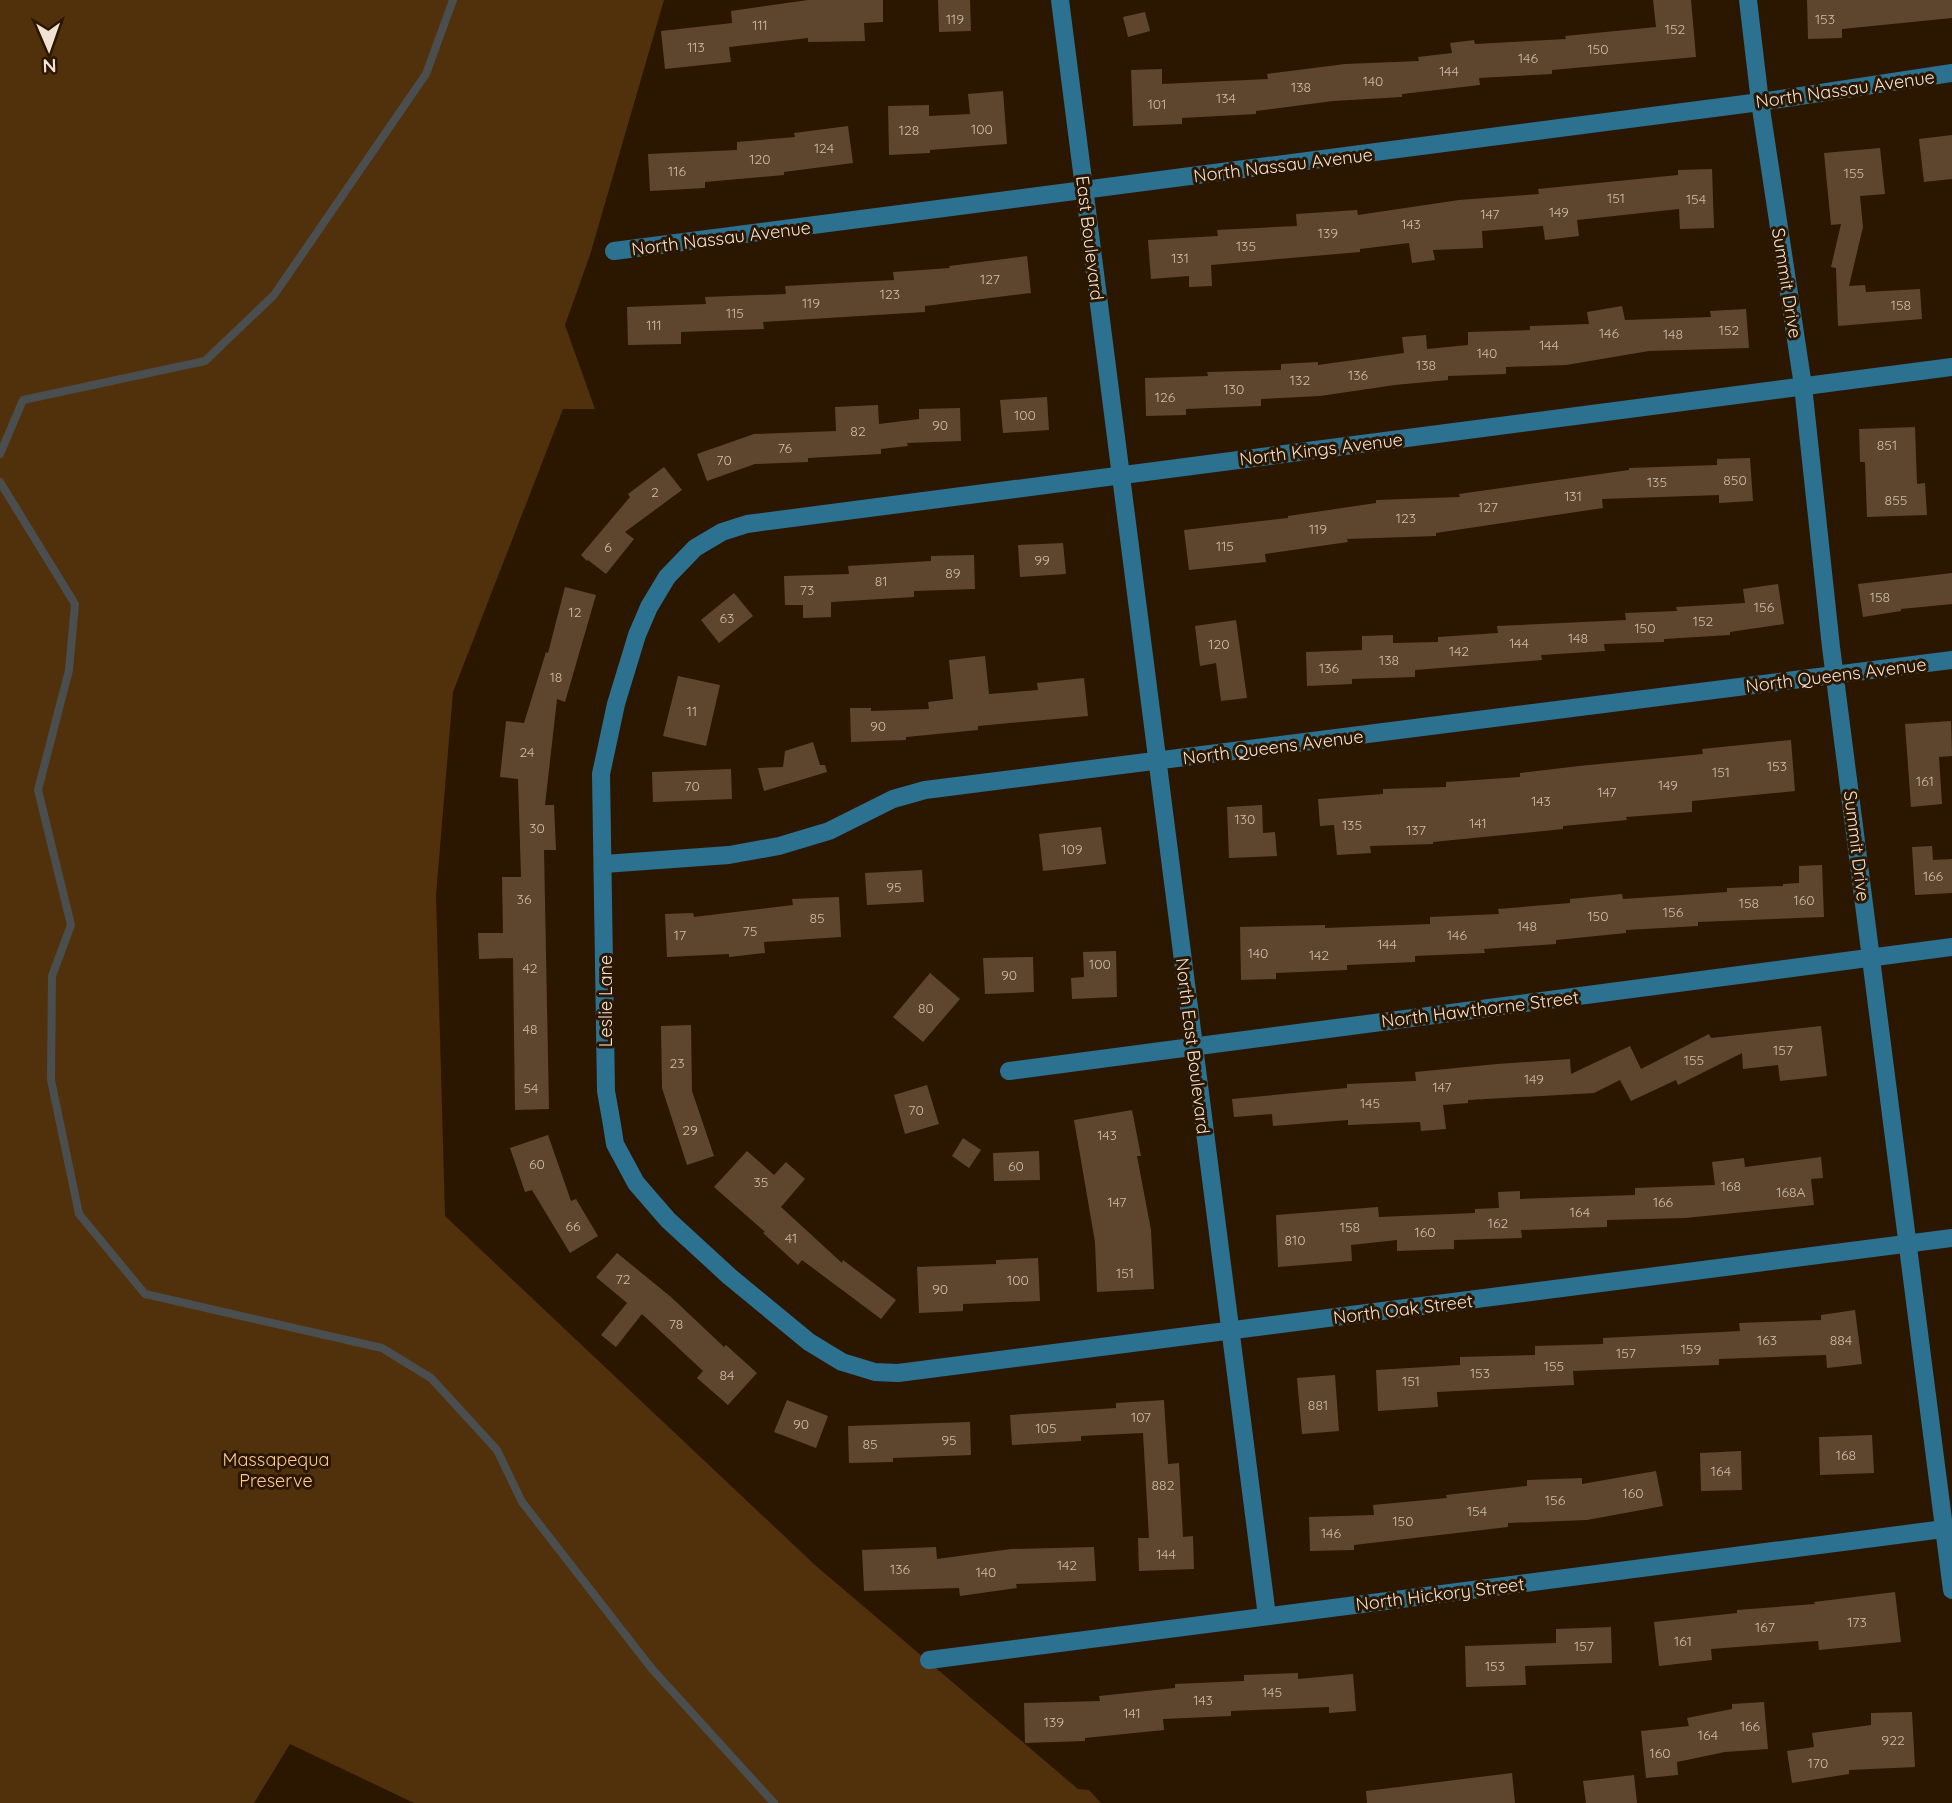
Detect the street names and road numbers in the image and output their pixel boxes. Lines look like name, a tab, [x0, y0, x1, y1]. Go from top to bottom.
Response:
street label: North Nassau Avenue	[1754, 65, 1936, 113]
street label: North Nassau Avenue	[1192, 143, 1374, 187]
street label: East Boulevard	[1071, 174, 1109, 302]
street label: North Nassau Avenue	[630, 216, 812, 260]
street label: Summit Drive	[1767, 226, 1807, 340]
street label: North Kings Avenue	[1238, 428, 1404, 470]
street label: North Queens Avenue	[1744, 652, 1928, 698]
street label: North Queens Avenue	[1181, 724, 1365, 770]
street label: Summit Drive	[1839, 789, 1875, 903]
street label: Leslie Lane	[594, 955, 617, 1047]
street label: North East Boulevard	[1171, 957, 1215, 1135]
street label: North Hawthorne Street	[1380, 985, 1580, 1033]
street label: North Oak Street	[1332, 1289, 1474, 1329]
street label: North Hickory Street	[1354, 1572, 1526, 1616]

